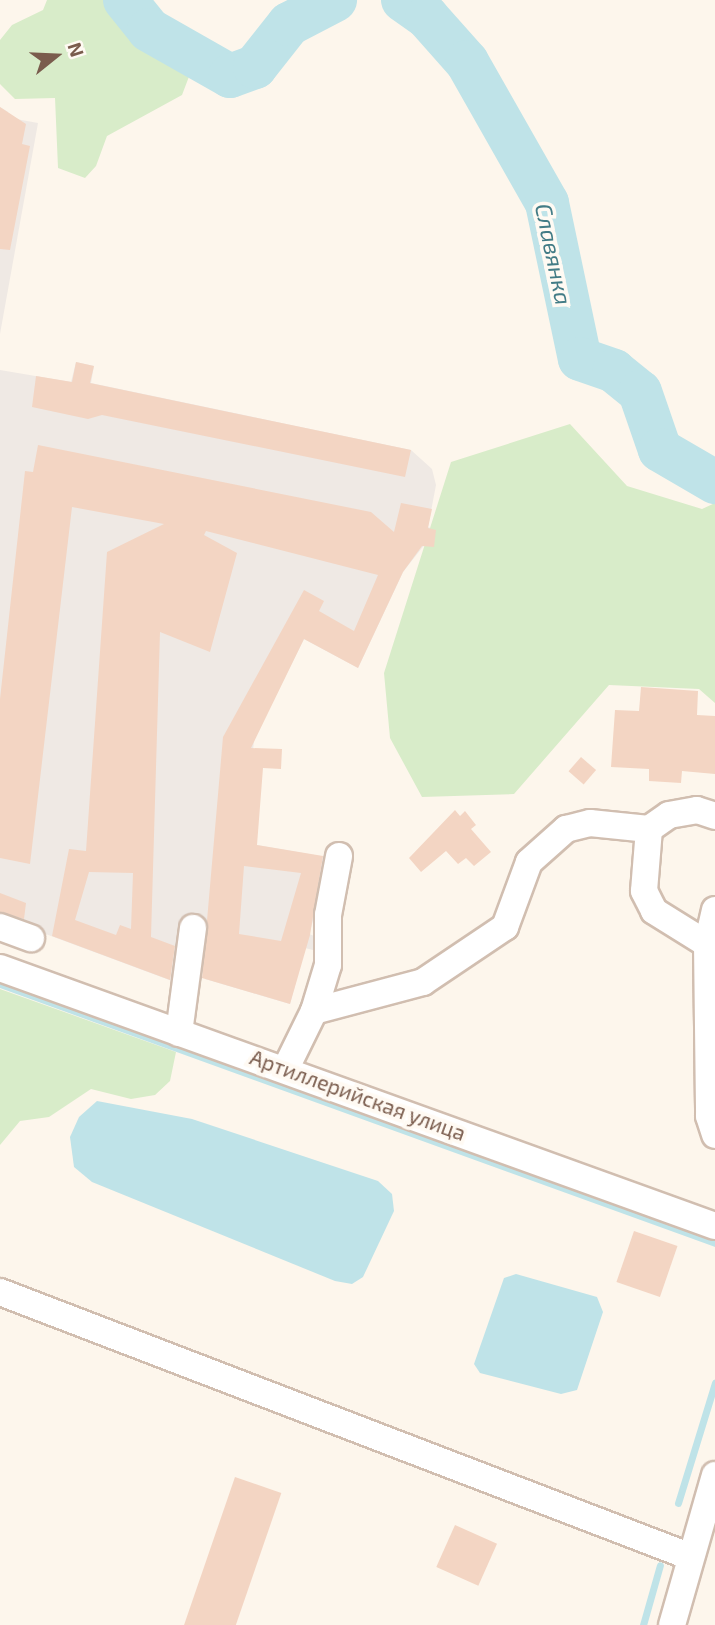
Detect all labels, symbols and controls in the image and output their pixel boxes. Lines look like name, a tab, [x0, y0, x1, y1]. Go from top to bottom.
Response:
north arrow	[21, 21, 91, 91]
text: N	[63, 39, 90, 59]
water label: Славянка	[530, 201, 578, 307]
street label: Артиллерийская улица	[247, 1044, 469, 1146]

